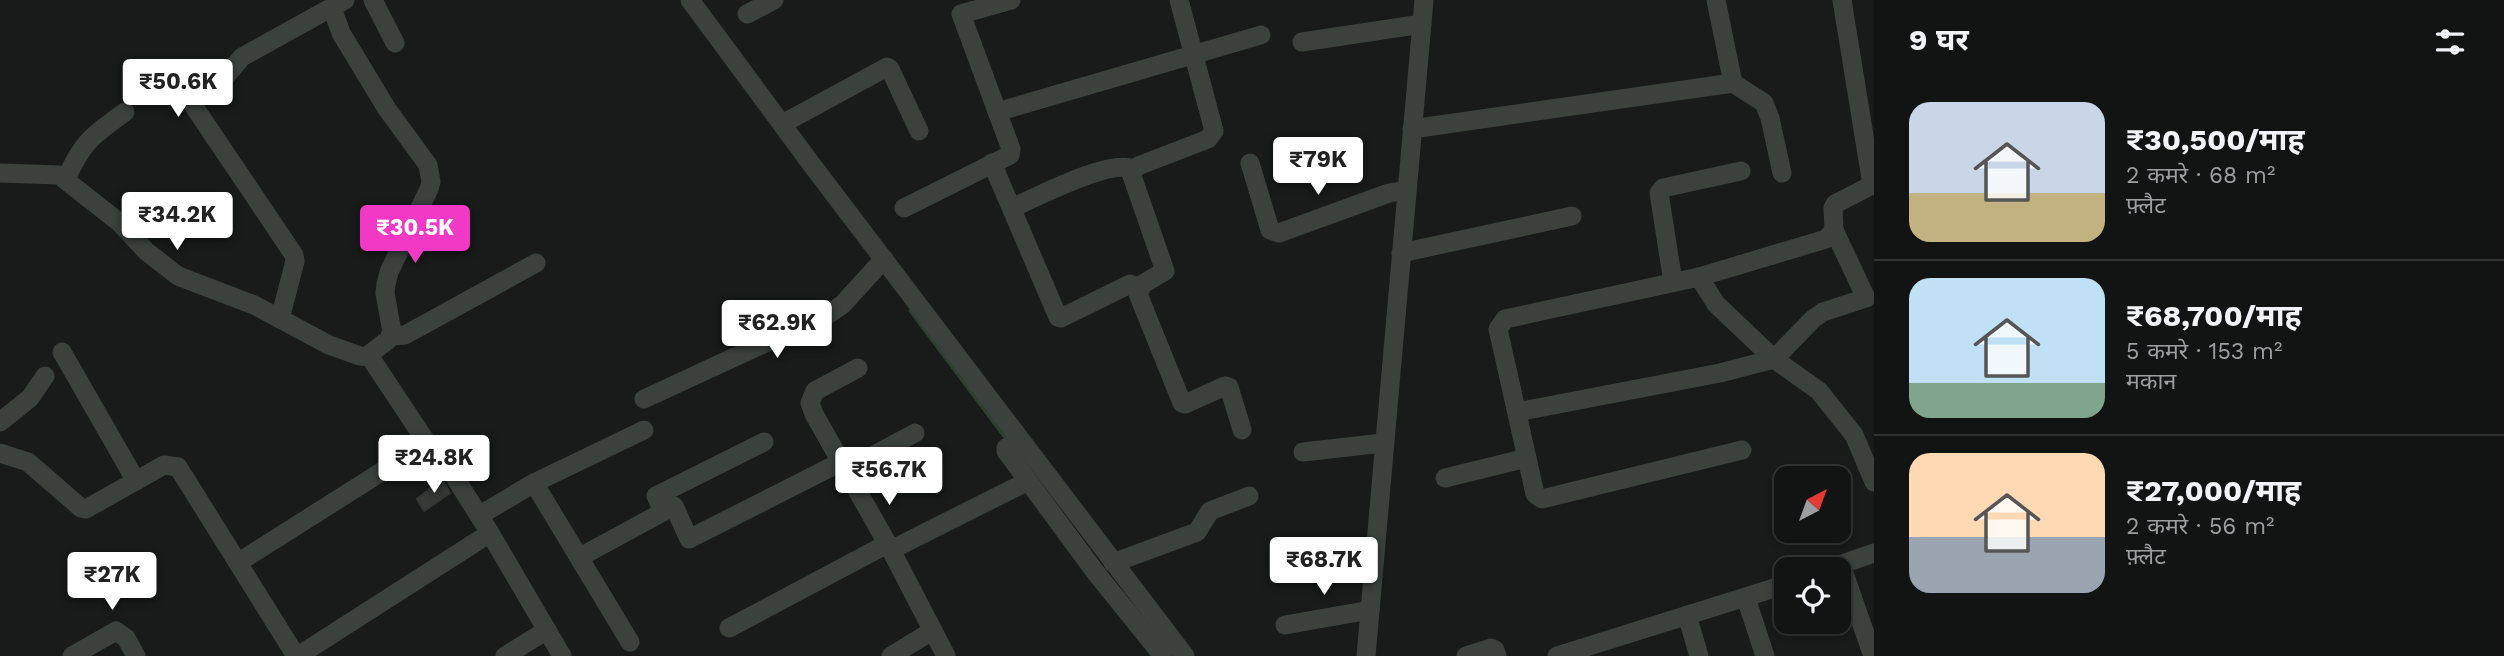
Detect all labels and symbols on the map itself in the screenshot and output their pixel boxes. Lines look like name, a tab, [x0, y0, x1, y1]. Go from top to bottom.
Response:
pin: ₹50.6K	[121, 60, 235, 119]
pin: ₹79K	[1277, 138, 1359, 197]
pin: ₹34.2K	[120, 192, 234, 252]
pin: ₹30.5K	[358, 205, 472, 265]
pin: ₹62.9K	[720, 300, 834, 360]
pin: ₹24.8K	[377, 435, 491, 495]
pin: ₹56.7K	[832, 448, 946, 507]
north arrow	[1774, 466, 1852, 542]
pin: ₹68.7K	[1267, 538, 1381, 597]
pin: ₹27K	[71, 552, 153, 612]

